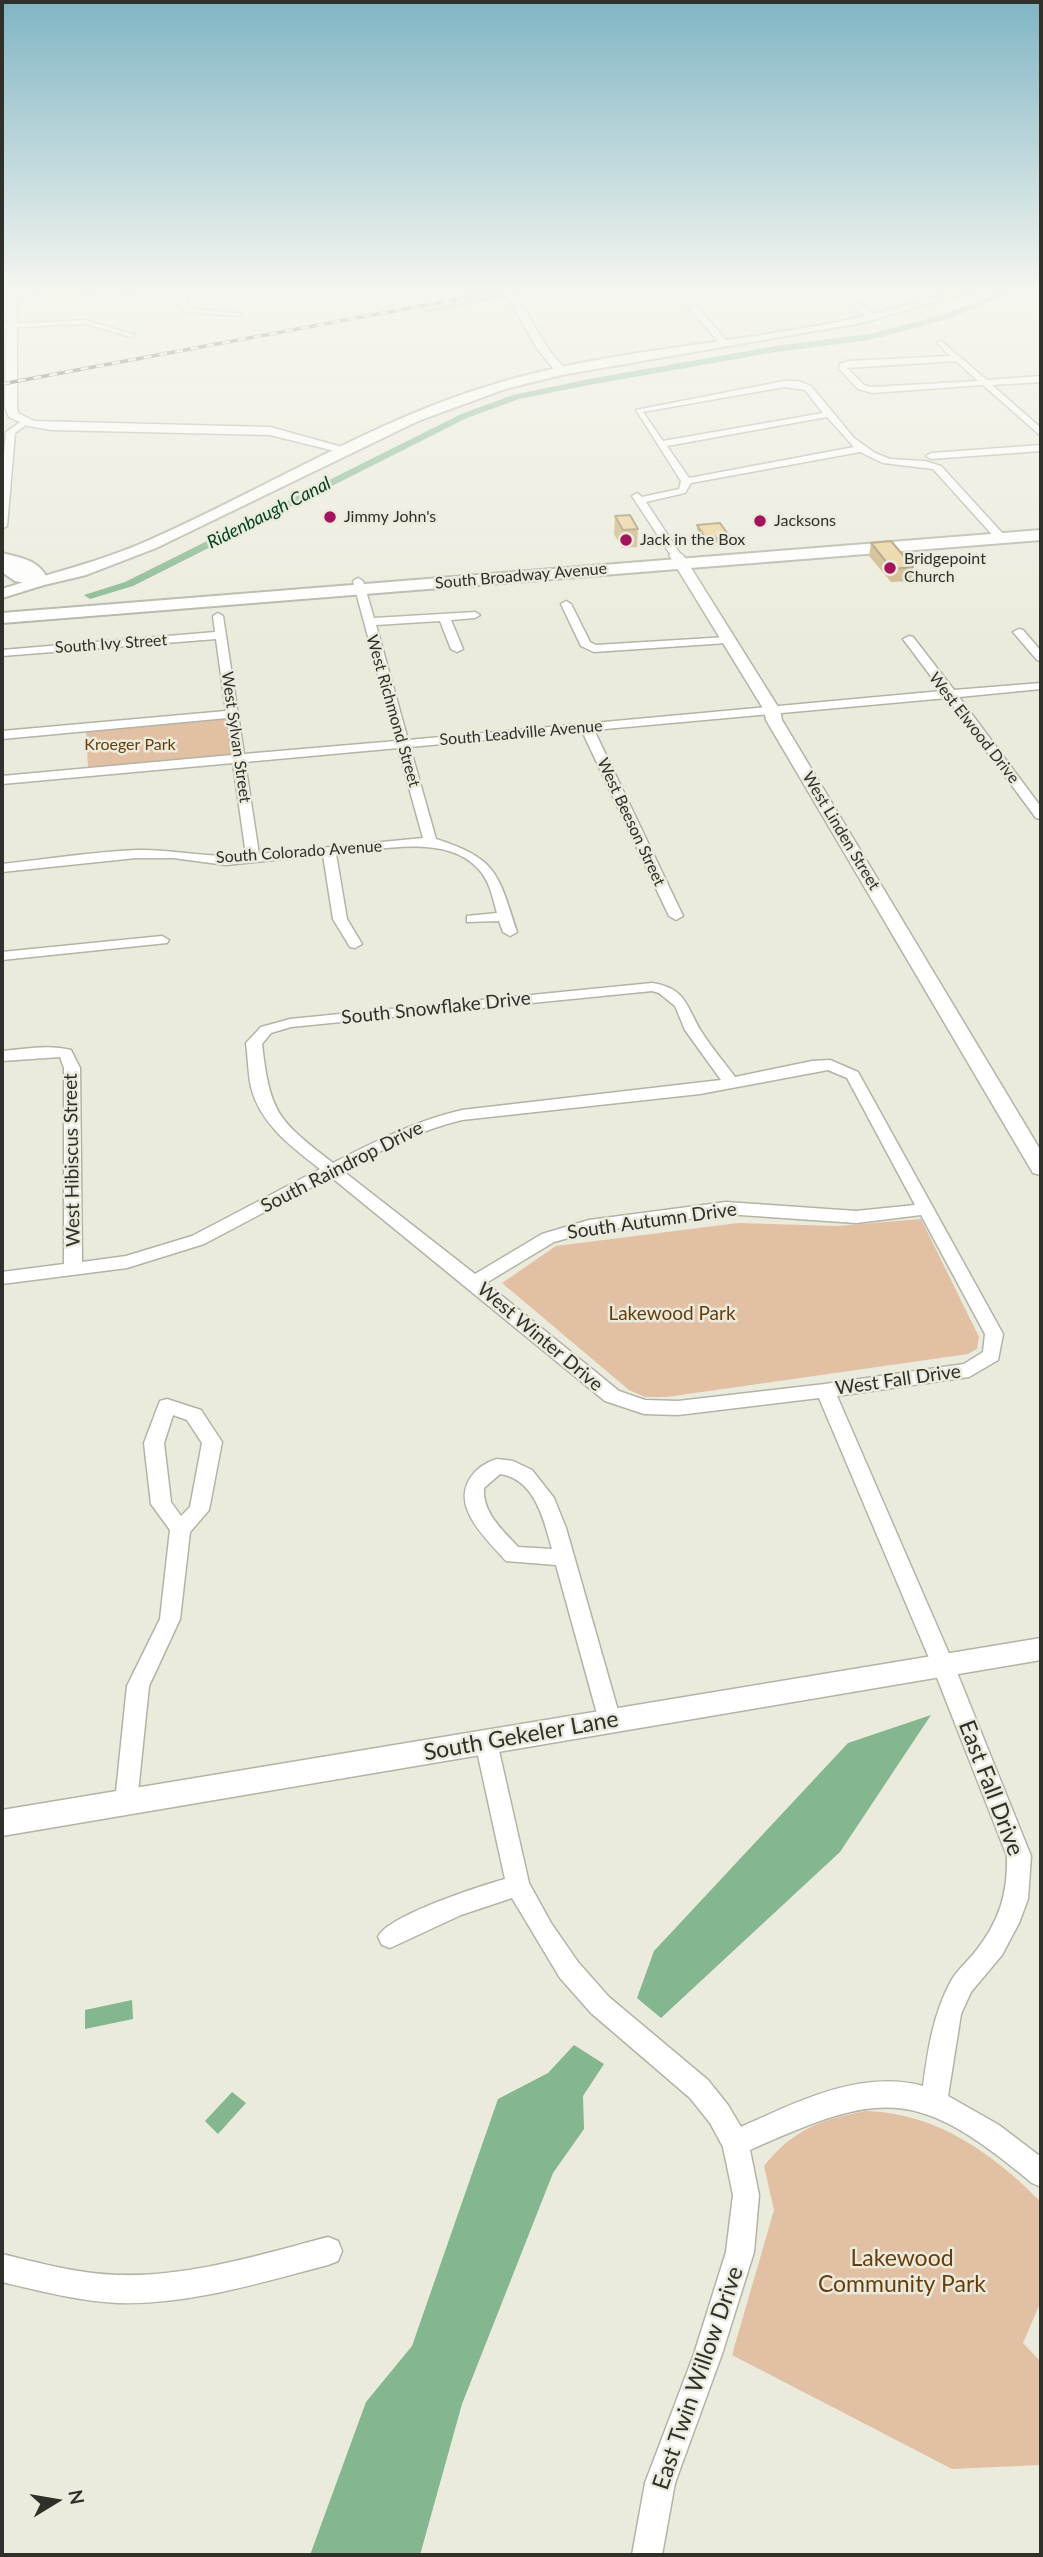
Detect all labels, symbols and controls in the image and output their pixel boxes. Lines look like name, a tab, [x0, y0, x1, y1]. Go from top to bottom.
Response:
water label: Ridenbaugh Canal	[204, 473, 334, 553]
place label: Jimmy John's	[344, 507, 436, 527]
marker: Jimmy John's	[322, 509, 338, 525]
place label: Jacksons	[774, 511, 836, 531]
marker: Jacksons	[752, 513, 768, 529]
place label: Jack in the Box	[640, 530, 745, 550]
marker: Jack in the Box	[618, 532, 634, 548]
place label: Bridgepoint Church	[904, 549, 986, 587]
street label: South Broadway Avenue	[434, 559, 608, 593]
marker: Bridgepoint Church	[882, 560, 898, 576]
street label: South Ivy Street	[54, 631, 168, 657]
street label: West Richmond Street	[362, 633, 424, 789]
street label: West Elwood Drive	[925, 669, 1023, 787]
street label: West Sylvan Street	[217, 670, 255, 804]
street label: South Leadville Avenue	[439, 716, 603, 750]
park label: Kroeger Park	[84, 735, 176, 755]
street label: West Beeson Street	[593, 755, 669, 889]
street label: West Linden Street	[798, 768, 884, 894]
street label: South Colorado Avenue	[215, 837, 383, 867]
street label: South Snowflake Drive	[340, 987, 532, 1029]
street label: West Hibiscus Street	[59, 1073, 85, 1247]
street label: South Raindrop Drive	[257, 1116, 427, 1218]
street label: South Autumn Drive	[566, 1198, 738, 1244]
street label: West Winter Drive	[473, 1278, 607, 1396]
park label: Lakewood Park	[608, 1303, 736, 1325]
street label: West Fall Drive	[834, 1360, 962, 1400]
street label: South Gekeler Lane	[421, 1705, 621, 1767]
street label: East Fall Drive	[952, 1716, 1030, 1860]
park label: Lakewood Community Park	[818, 2245, 986, 2299]
street label: East Twin Willow Drive	[647, 2263, 749, 2493]
north arrow	[21, 2466, 91, 2536]
text: N	[64, 2488, 90, 2506]

